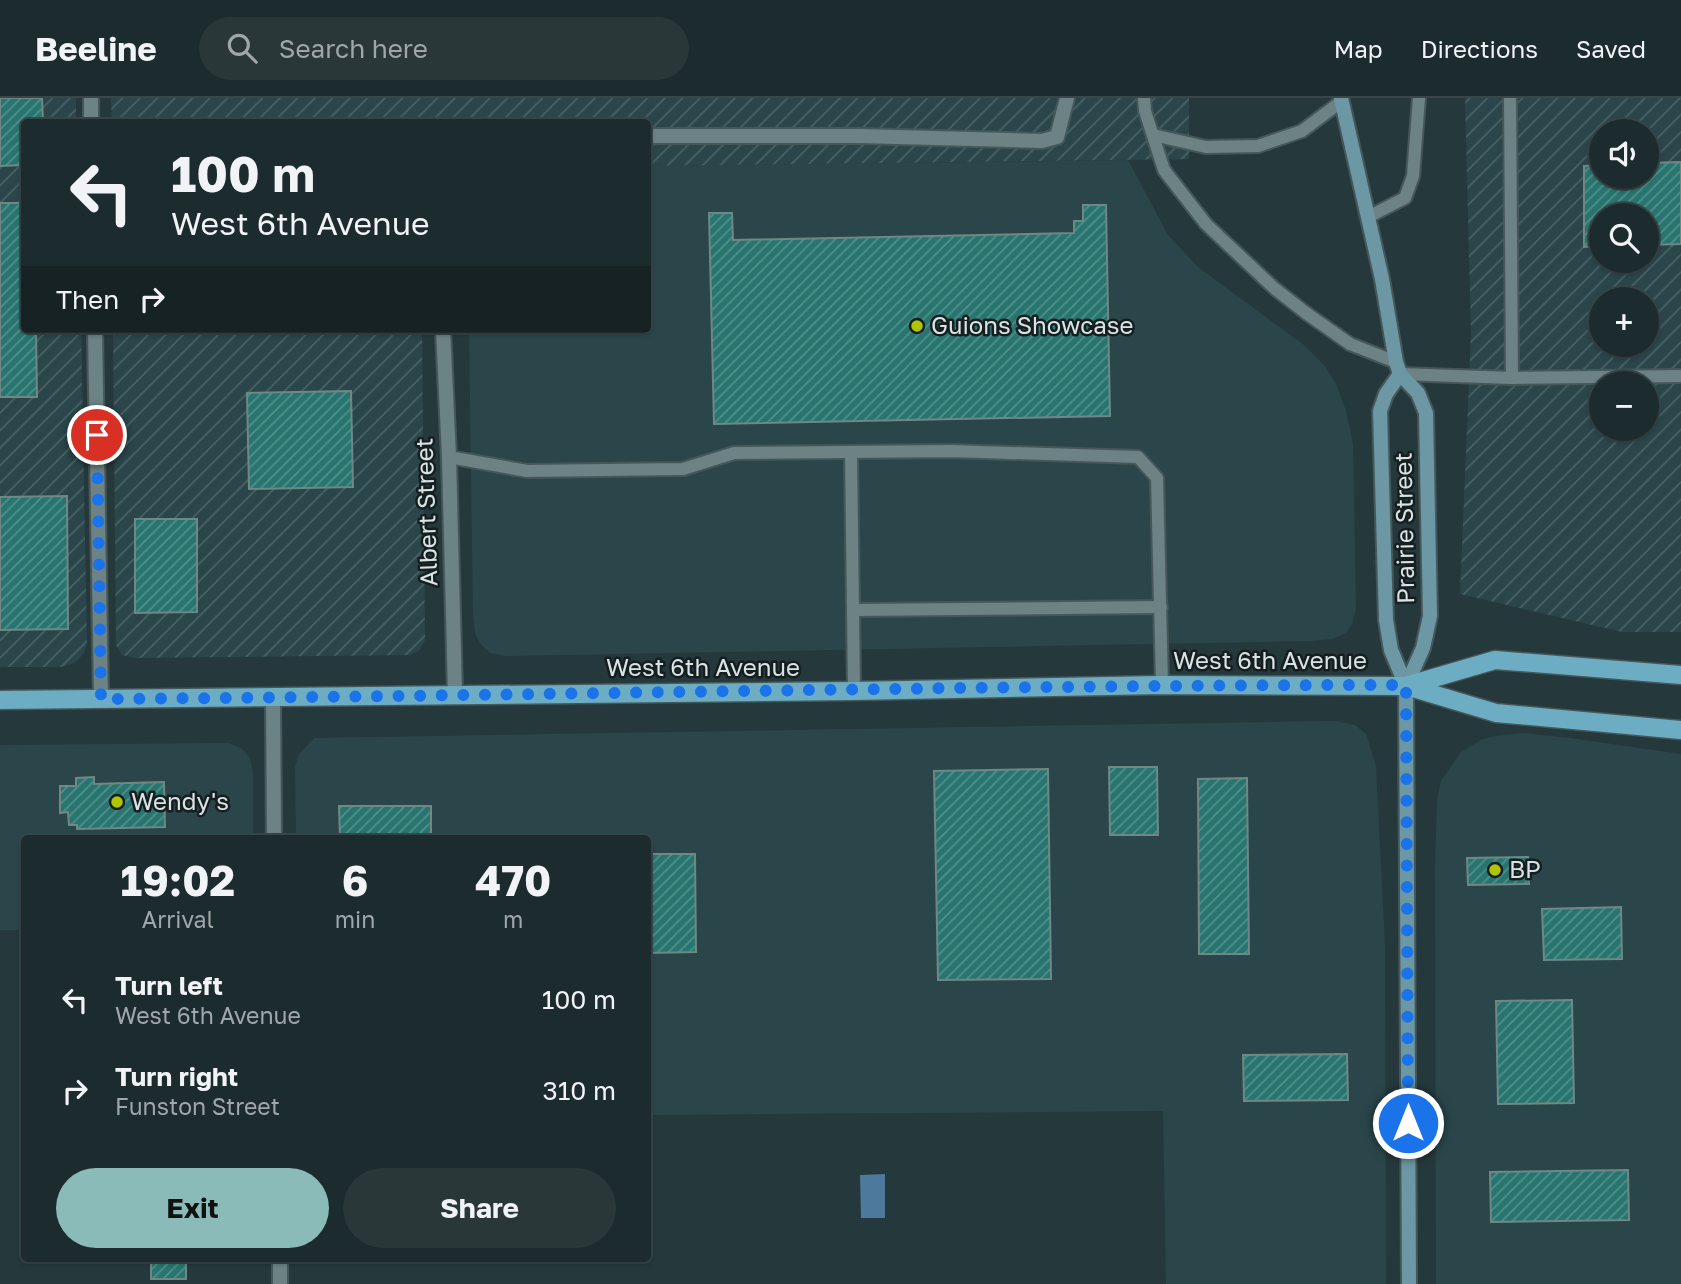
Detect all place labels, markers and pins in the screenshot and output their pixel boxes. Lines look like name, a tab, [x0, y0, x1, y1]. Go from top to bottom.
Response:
place label: Guions Showcase	[931, 310, 1134, 339]
marker: Guions Showcase	[909, 318, 925, 334]
pin	[67, 405, 127, 465]
place label: Wendy's	[131, 786, 229, 815]
marker: Wendy's	[109, 794, 125, 810]
place label: BP	[1509, 854, 1541, 883]
marker: BP	[1487, 862, 1503, 878]

